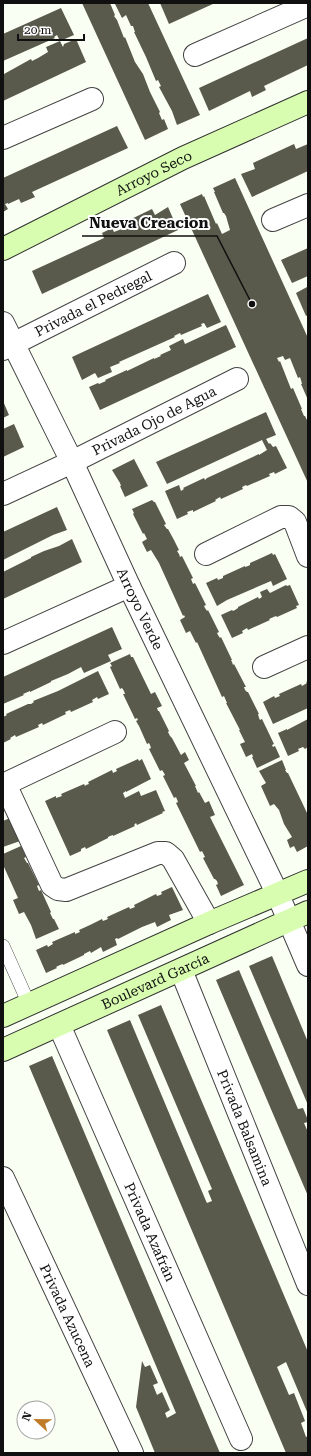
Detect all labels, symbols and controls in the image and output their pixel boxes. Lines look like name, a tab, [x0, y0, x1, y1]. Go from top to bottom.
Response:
scale bar	[18, 16, 84, 42]
text: 20 m	[24, 23, 51, 37]
street label: Arroyo Seco	[113, 147, 194, 199]
callout: Nueva Creacion	[82, 209, 217, 236]
text: Nueva Creacion	[89, 214, 209, 232]
street label: Privada el Pedregal	[32, 267, 155, 340]
street label: Privada Ojo de Agua	[90, 383, 219, 459]
street label: Arroyo Verde	[114, 565, 167, 653]
street label: Boulevard García	[99, 950, 212, 1012]
street label: Privada Balsamina	[214, 1067, 276, 1188]
street label: Privada Azafrán	[121, 1180, 179, 1284]
street label: Privada Azucena	[37, 1261, 99, 1370]
north arrow	[16, 1400, 56, 1440]
text: N	[20, 1410, 35, 1423]

